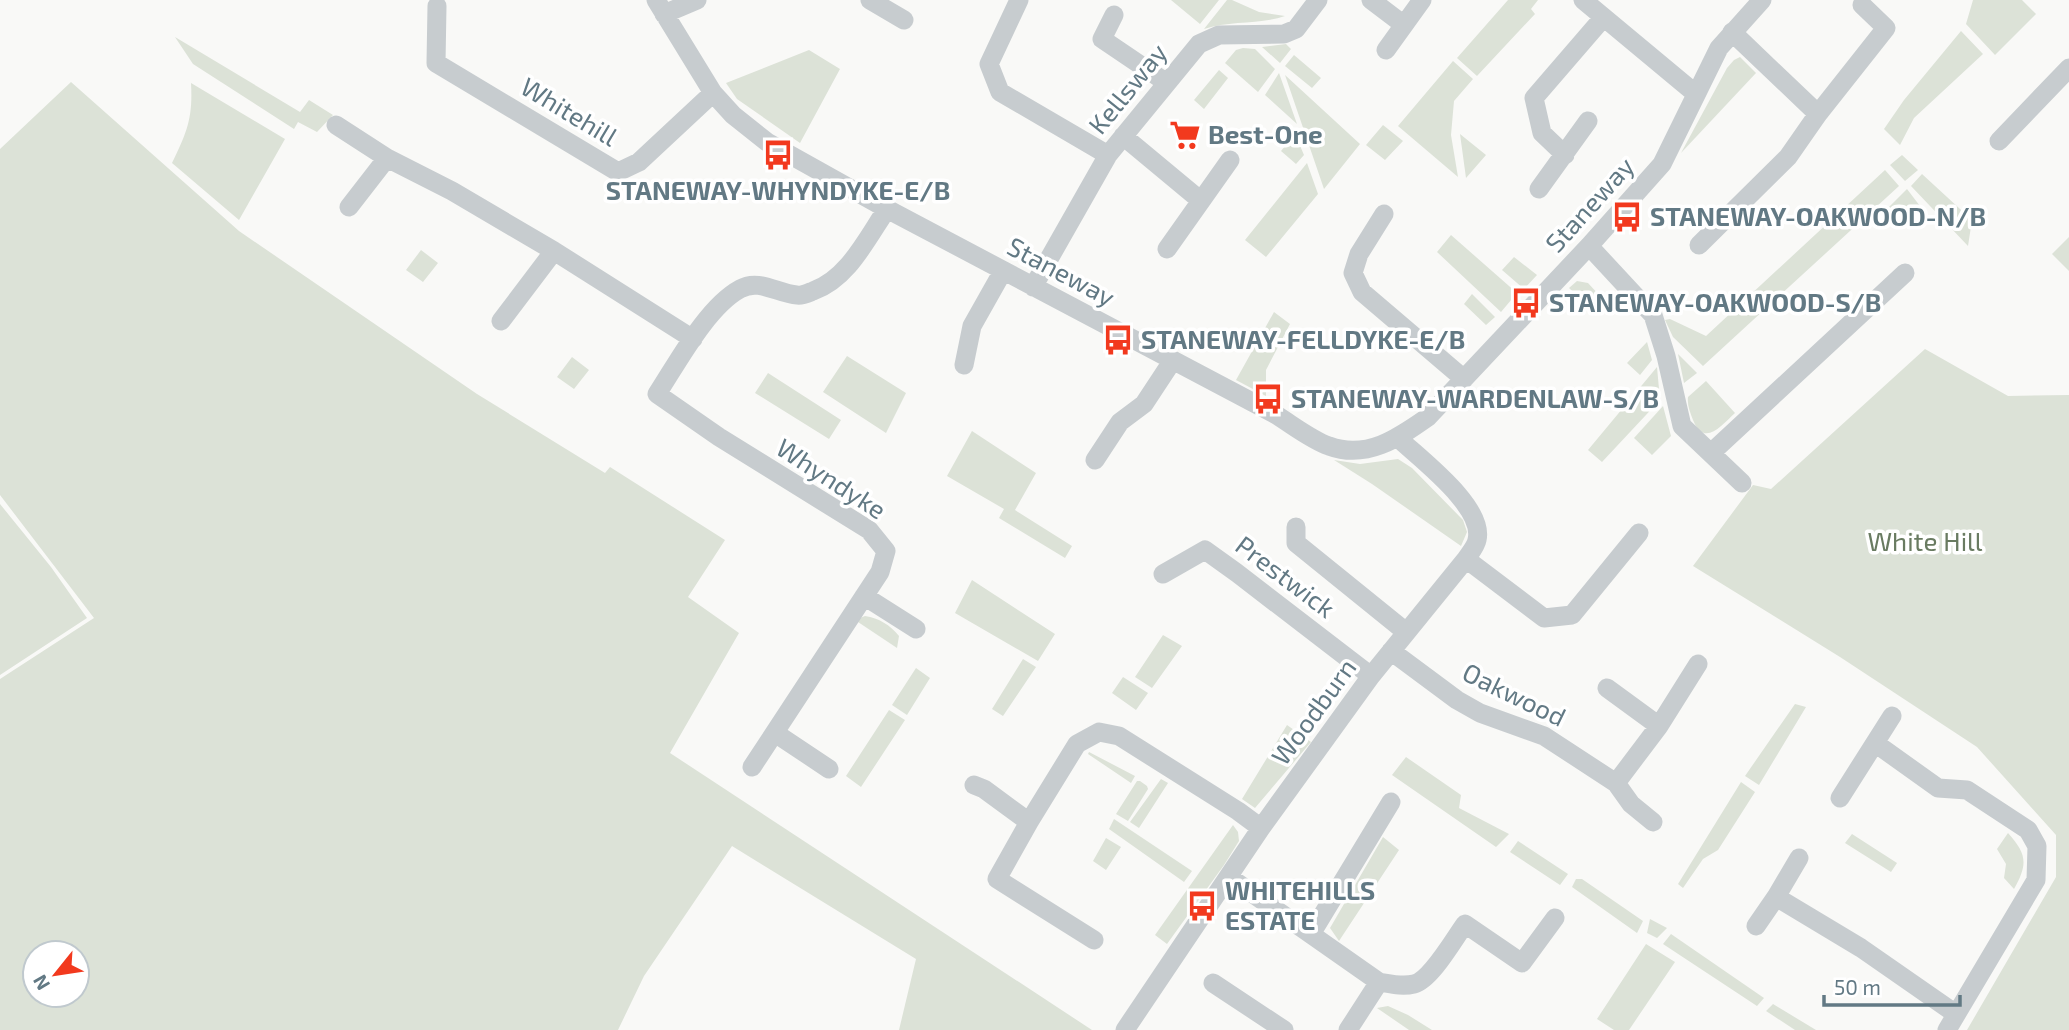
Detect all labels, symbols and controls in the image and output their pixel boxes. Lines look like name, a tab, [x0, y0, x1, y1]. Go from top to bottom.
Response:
street label: Kellsway	[1081, 37, 1173, 139]
street label: Whitehill	[516, 70, 624, 152]
supermarket icon: Best-One	[1168, 118, 1202, 152]
place label: Best-One	[1208, 118, 1323, 149]
bus stop icon: STANEWAY-WHYNDYKE-E/B	[761, 138, 795, 172]
street label: Staneway	[1538, 150, 1640, 258]
place label: STANEWAY-WHYNDYKE-E/B	[606, 174, 950, 205]
bus stop icon: STANEWAY-OAKWOOD-N/B	[1610, 200, 1644, 234]
place label: STANEWAY-OAKWOOD-N/B	[1650, 200, 1986, 231]
street label: Staneway	[1003, 230, 1121, 312]
bus stop icon: STANEWAY-OAKWOOD-S/B	[1509, 286, 1543, 320]
place label: STANEWAY-OAKWOOD-S/B	[1549, 286, 1881, 317]
bus stop icon: STANEWAY-FELLDYKE-E/B	[1101, 323, 1135, 357]
place label: STANEWAY-FELLDYKE-E/B	[1141, 323, 1465, 354]
bus stop icon: STANEWAY-WARDENLAW-S/B	[1251, 382, 1285, 416]
place label: STANEWAY-WARDENLAW-S/B	[1291, 382, 1659, 413]
street label: Whyndyke	[771, 431, 892, 525]
park label: White Hill	[1867, 525, 1983, 556]
street label: Prestwick	[1230, 528, 1342, 623]
street label: Woodburn	[1264, 652, 1362, 770]
street label: Oakwood	[1458, 655, 1571, 732]
place label: WHITEHILLS ESTATE	[1225, 874, 1375, 935]
bus stop icon: WHITEHILLS ESTATE	[1185, 889, 1219, 923]
north arrow	[21, 939, 91, 1009]
scale bar	[1824, 964, 1960, 1008]
text: N	[27, 971, 54, 994]
text: 50 m	[1834, 974, 1881, 999]

